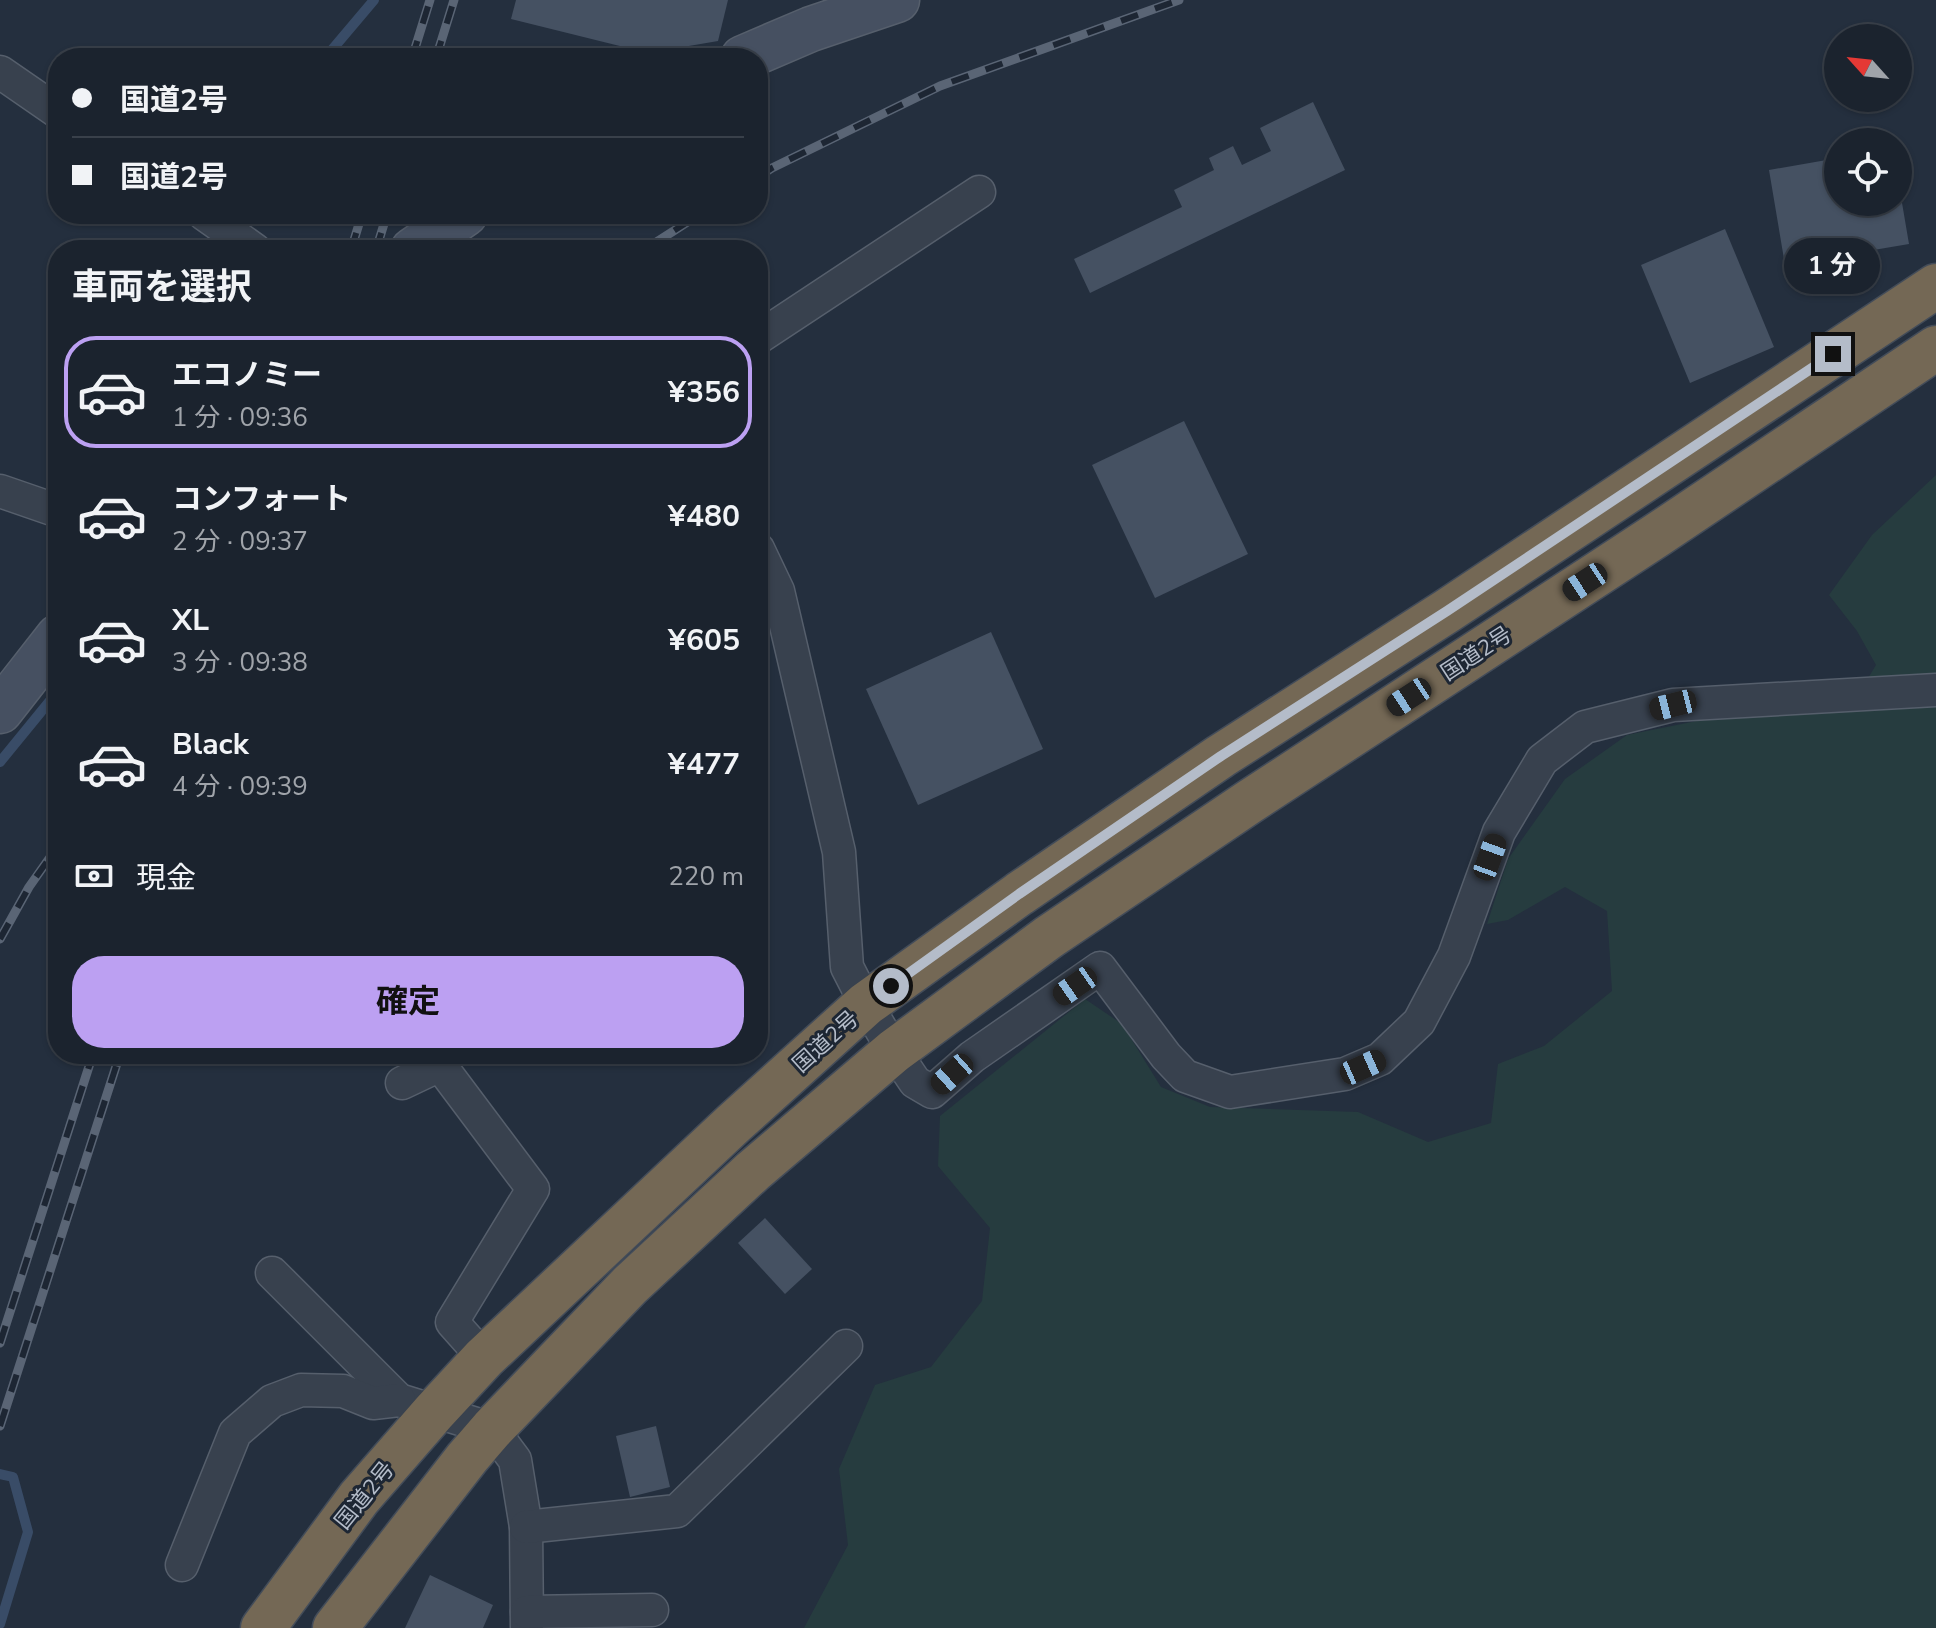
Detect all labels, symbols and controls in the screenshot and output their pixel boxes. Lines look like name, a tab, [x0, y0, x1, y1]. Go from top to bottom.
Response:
north arrow	[1824, 24, 1912, 112]
map controls	[1824, 24, 1912, 216]
text: 国道2号	[120, 80, 228, 121]
button: locate	[1824, 128, 1912, 216]
text: 国道2号	[120, 157, 228, 198]
callout: 1 分	[1785, 238, 1881, 294]
text: 1 分	[1808, 248, 1856, 283]
text: 車両を選択	[72, 263, 252, 312]
route end	[1815, 336, 1851, 372]
text: エコノミー	[172, 355, 322, 396]
icon: car	[76, 356, 148, 428]
text: ¥356	[668, 372, 740, 413]
text: 1 分 · 09:36	[172, 400, 308, 435]
text: コンフォート	[172, 479, 351, 520]
icon: car	[76, 480, 148, 552]
text: ¥480	[668, 496, 740, 537]
text: 2 分 · 09:37	[172, 524, 308, 559]
car	[1558, 559, 1612, 605]
text: XL	[172, 600, 209, 641]
icon: car	[76, 604, 148, 676]
text: ¥605	[668, 620, 740, 661]
street label: 国道2号	[1435, 620, 1518, 688]
text: 3 分 · 09:38	[172, 645, 308, 680]
car	[1382, 674, 1436, 720]
car	[1647, 688, 1699, 722]
text: Black	[172, 724, 249, 765]
icon: car	[76, 728, 148, 800]
text: ¥477	[668, 744, 740, 785]
text: 4 分 · 09:39	[172, 769, 308, 804]
car	[1471, 830, 1509, 884]
icon: cash	[72, 854, 116, 898]
text: 現金	[136, 858, 196, 899]
text: 220 m	[668, 859, 744, 894]
button: 確定	[72, 956, 744, 1048]
car	[1048, 962, 1102, 1010]
route start	[873, 968, 909, 1004]
street label: 国道2号	[786, 1004, 865, 1079]
car	[1336, 1046, 1390, 1088]
car	[926, 1049, 978, 1099]
street label: 国道2号	[328, 1455, 401, 1536]

